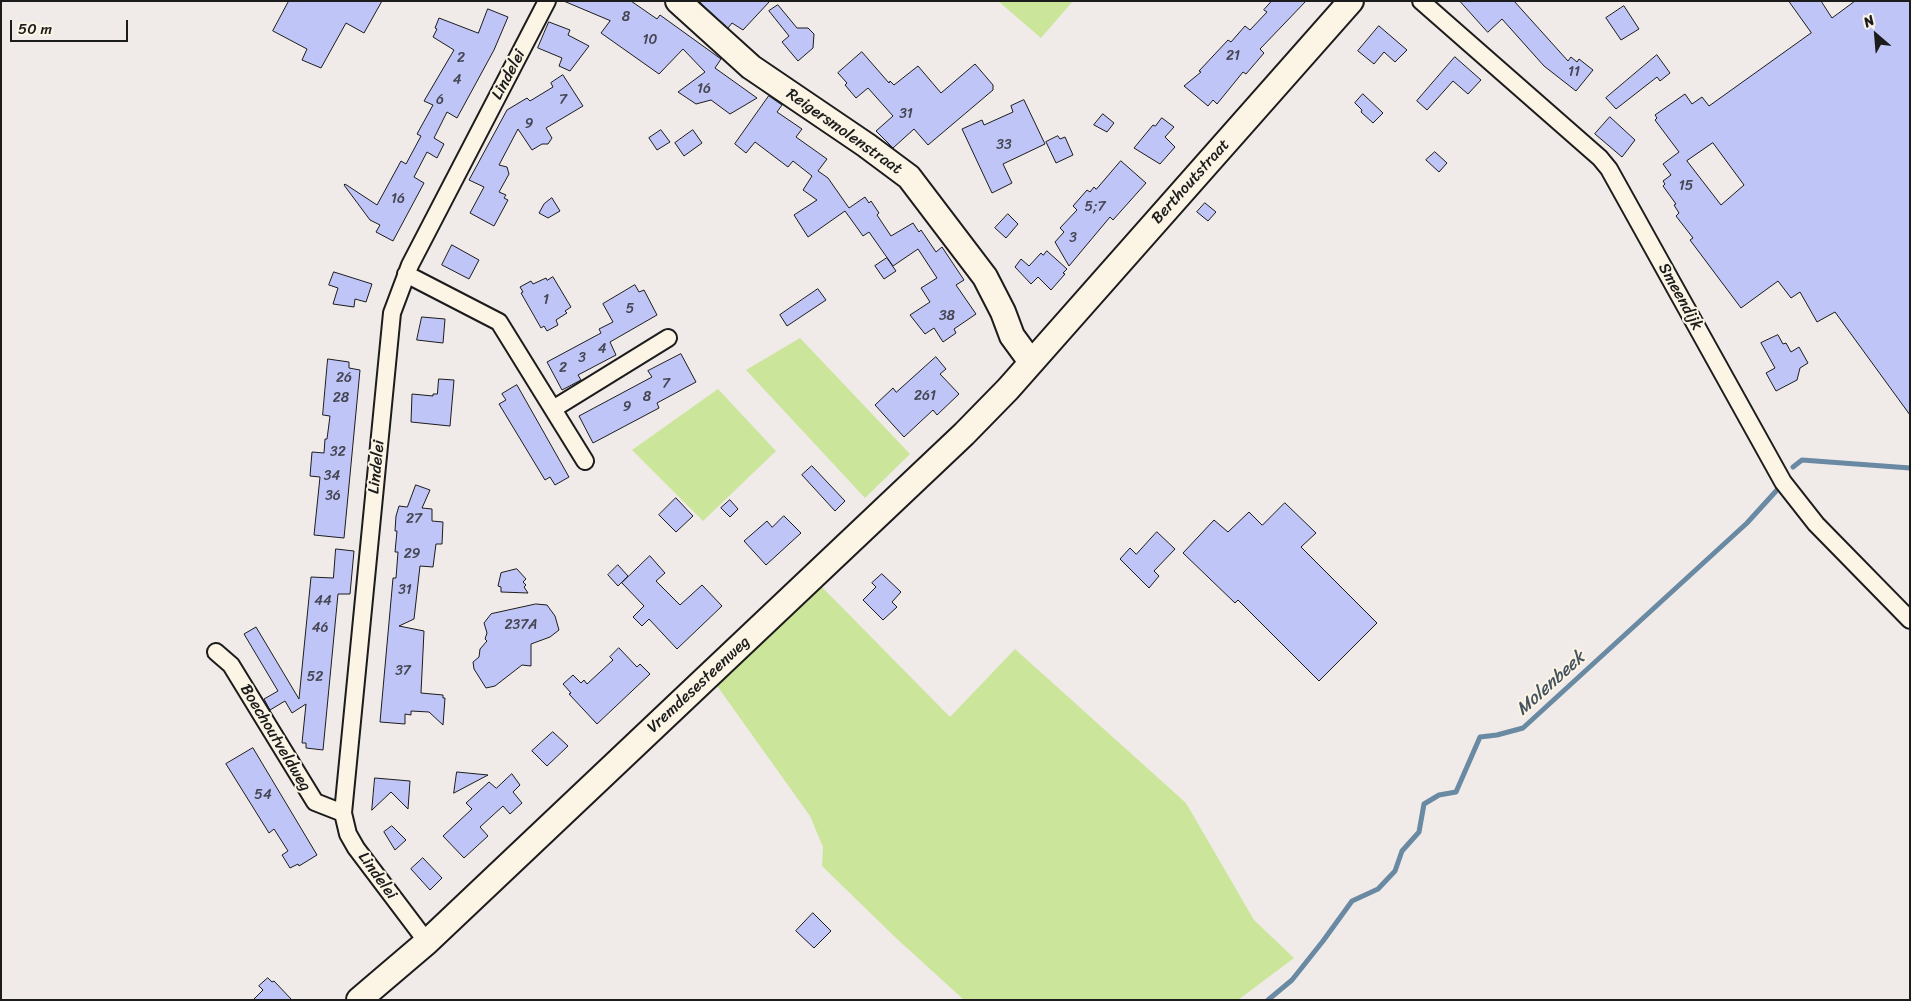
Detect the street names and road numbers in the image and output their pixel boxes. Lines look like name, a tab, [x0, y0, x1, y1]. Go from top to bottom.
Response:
street label: Lindelei	[488, 47, 530, 103]
street label: Reigersmolenstraat	[782, 85, 906, 179]
street label: Berthoutstraat	[1148, 136, 1234, 228]
street label: Smeendijk	[1654, 260, 1706, 334]
street label: Lindelei	[365, 439, 389, 495]
street label: Vremdesesteenweg	[644, 633, 754, 737]
street label: Boechoutveldweg	[236, 681, 314, 795]
street label: Lindelei	[353, 849, 401, 903]

